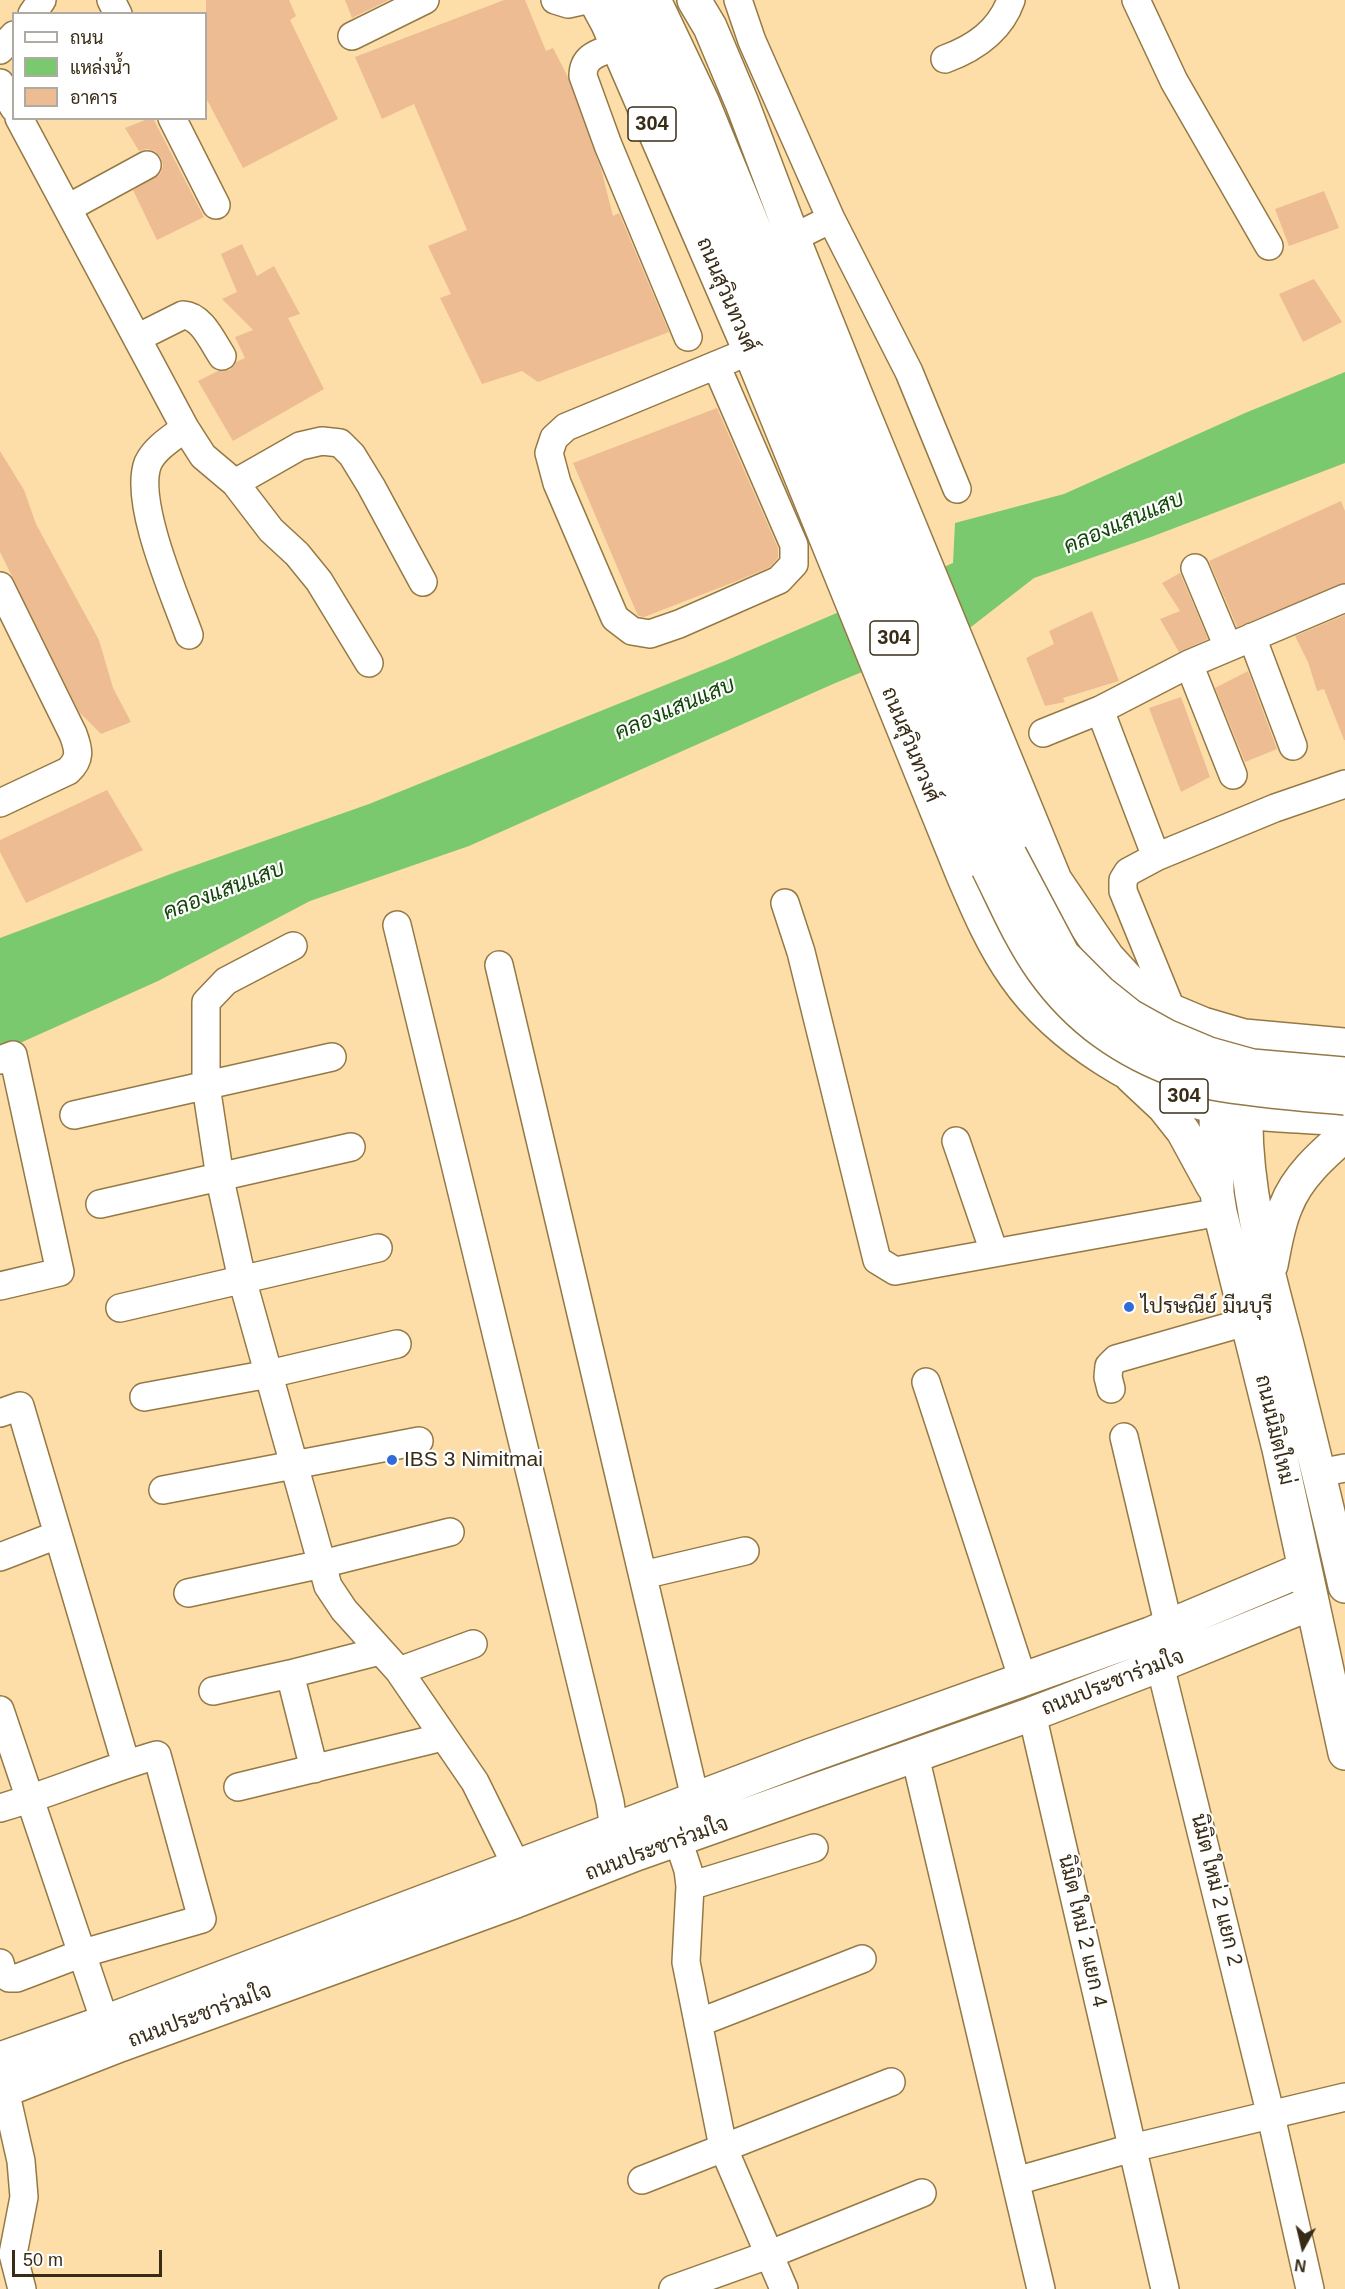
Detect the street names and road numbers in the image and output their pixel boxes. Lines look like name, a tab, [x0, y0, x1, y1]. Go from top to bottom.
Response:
road number: 304	[628, 107, 676, 141]
street label: ถนนสุวินทวงศ์	[691, 234, 761, 356]
road number: 304	[870, 621, 918, 655]
street label: ถนนสุวินทวงศ์	[875, 684, 945, 806]
road number: 304	[1160, 1079, 1208, 1113]
street label: ถนนนิมิตใหม่	[1249, 1373, 1299, 1487]
street label: ถนนประชาร่วมใจ	[1038, 1644, 1188, 1722]
street label: ถนนประชาร่วมใจ	[582, 1811, 732, 1887]
street label: นิมิต ใหม่ 2 แยก 2	[1185, 1811, 1247, 1969]
street label: นิมิต ใหม่ 2 แยก 4	[1052, 1852, 1112, 2010]
street label: ถนนประชาร่วมใจ	[125, 1978, 275, 2054]

